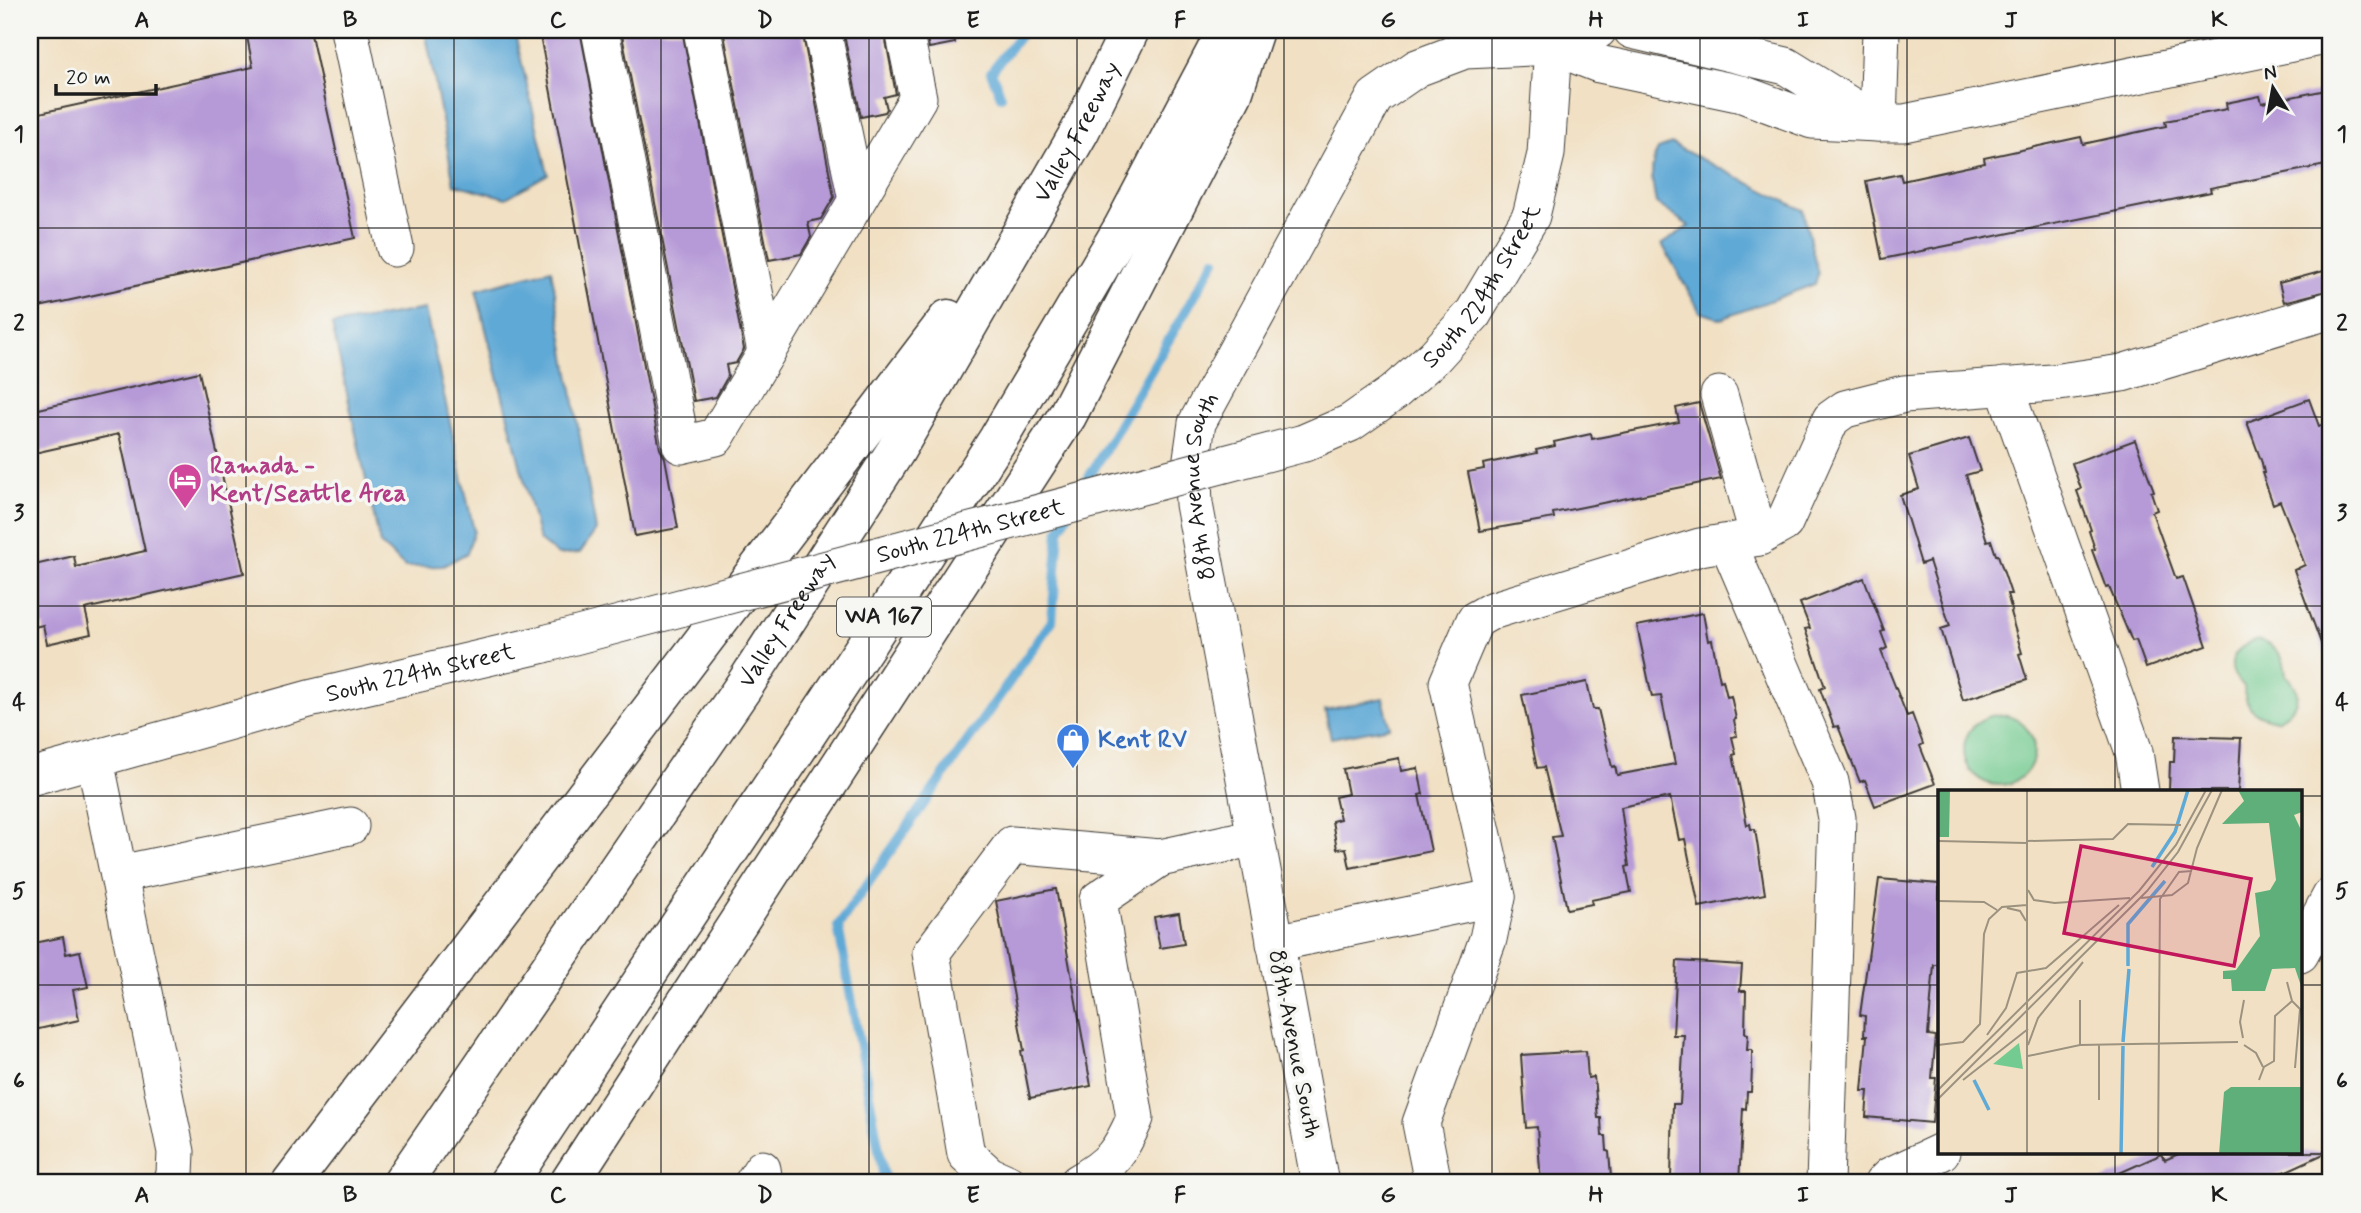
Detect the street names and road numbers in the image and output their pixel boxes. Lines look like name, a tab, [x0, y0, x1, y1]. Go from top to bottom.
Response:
street label: Valley Freeway	[1026, 56, 1127, 208]
street label: South 224th Street	[1416, 202, 1548, 376]
street label: 88th Avenue South	[1176, 387, 1226, 583]
street label: South 224th Street	[873, 492, 1067, 571]
street label: Valley Freeway	[731, 546, 842, 694]
road number: WA 167	[837, 597, 931, 636]
street label: South 224th Street	[323, 636, 518, 710]
street label: 88th Avenue South	[1261, 947, 1327, 1141]

